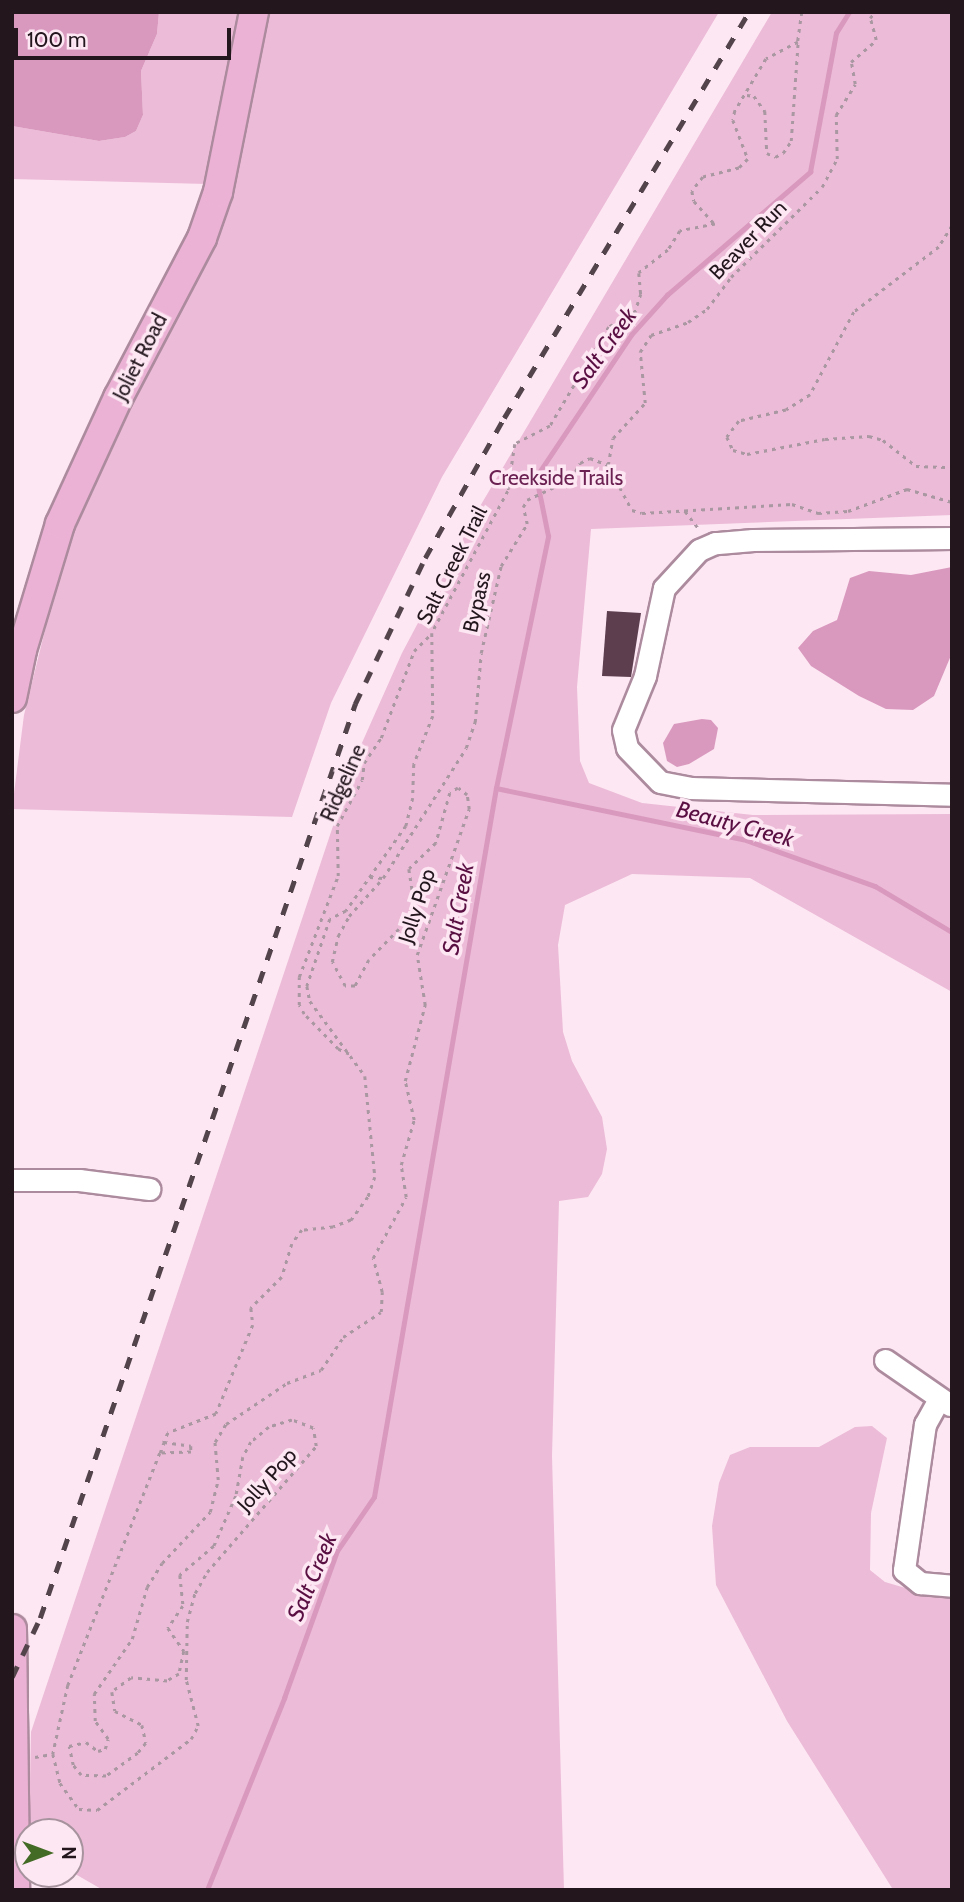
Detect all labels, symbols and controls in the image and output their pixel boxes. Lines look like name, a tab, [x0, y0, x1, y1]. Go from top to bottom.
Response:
scale bar	[18, 14, 234, 58]
text: 100 m	[27, 27, 86, 52]
street label: Beaver Run	[704, 195, 792, 285]
water label: Salt Creek	[566, 303, 642, 393]
street label: Joliet Road	[107, 309, 173, 405]
park label: Creekside Trails	[489, 465, 623, 491]
street label: Salt Creek Trail	[411, 502, 493, 628]
street label: Bypass	[458, 569, 496, 635]
street label: Ridgeline	[315, 741, 371, 825]
water label: Beauty Creek	[673, 795, 797, 853]
water label: Salt Creek	[436, 861, 480, 957]
street label: Jolly Pop	[393, 866, 441, 946]
street label: Jolly Pop	[232, 1443, 302, 1517]
water label: Salt Creek	[281, 1529, 343, 1625]
north arrow	[14, 1818, 84, 1888]
text: N	[57, 1846, 80, 1860]

